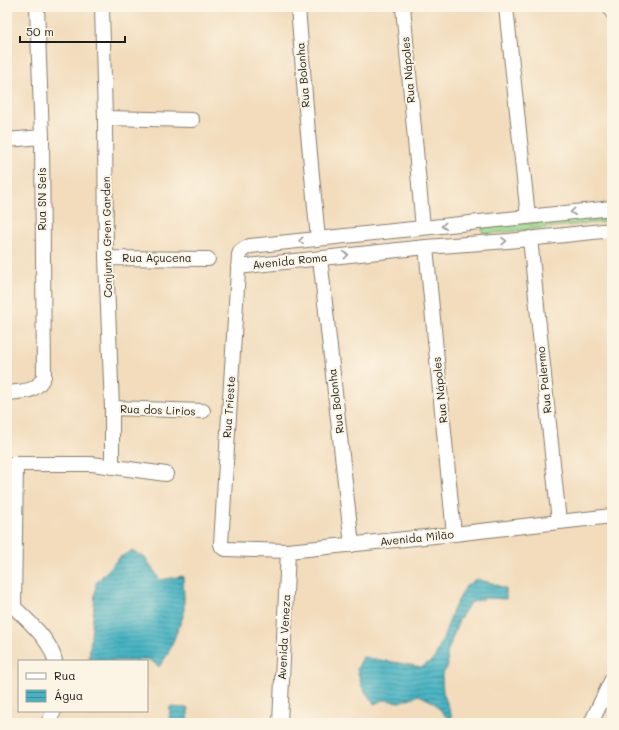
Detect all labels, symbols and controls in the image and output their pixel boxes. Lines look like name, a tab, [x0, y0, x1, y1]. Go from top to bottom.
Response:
scale bar	[20, 18, 125, 44]
text: 50 m	[26, 23, 54, 39]
street label: Rua Nápoles	[397, 36, 418, 104]
street label: Rua Bolonha	[292, 42, 313, 108]
street label: Rua SN Seis	[34, 168, 49, 231]
street label: Conjunto Gren Garden	[98, 176, 115, 298]
one-way arrow	[570, 207, 576, 216]
one-way arrow	[441, 221, 447, 230]
one-way arrow	[298, 236, 304, 245]
one-way arrow	[501, 236, 507, 245]
street label: Avenida Roma	[252, 249, 328, 272]
street label: Rua Açucena	[122, 250, 192, 265]
one-way arrow	[343, 251, 349, 260]
street label: Rua Palermo	[532, 345, 554, 414]
street label: Rua Nápoles	[429, 356, 450, 424]
street label: Rua Bolonha	[324, 368, 347, 434]
street label: Rua Trieste	[219, 375, 238, 439]
street label: Rua dos Lirios	[120, 401, 196, 418]
street label: Avenida Milão	[379, 526, 455, 549]
street label: Avenida Veneza	[274, 594, 293, 680]
legend	[18, 660, 148, 712]
text: Rua	[54, 667, 76, 683]
text: Água	[54, 687, 83, 703]

